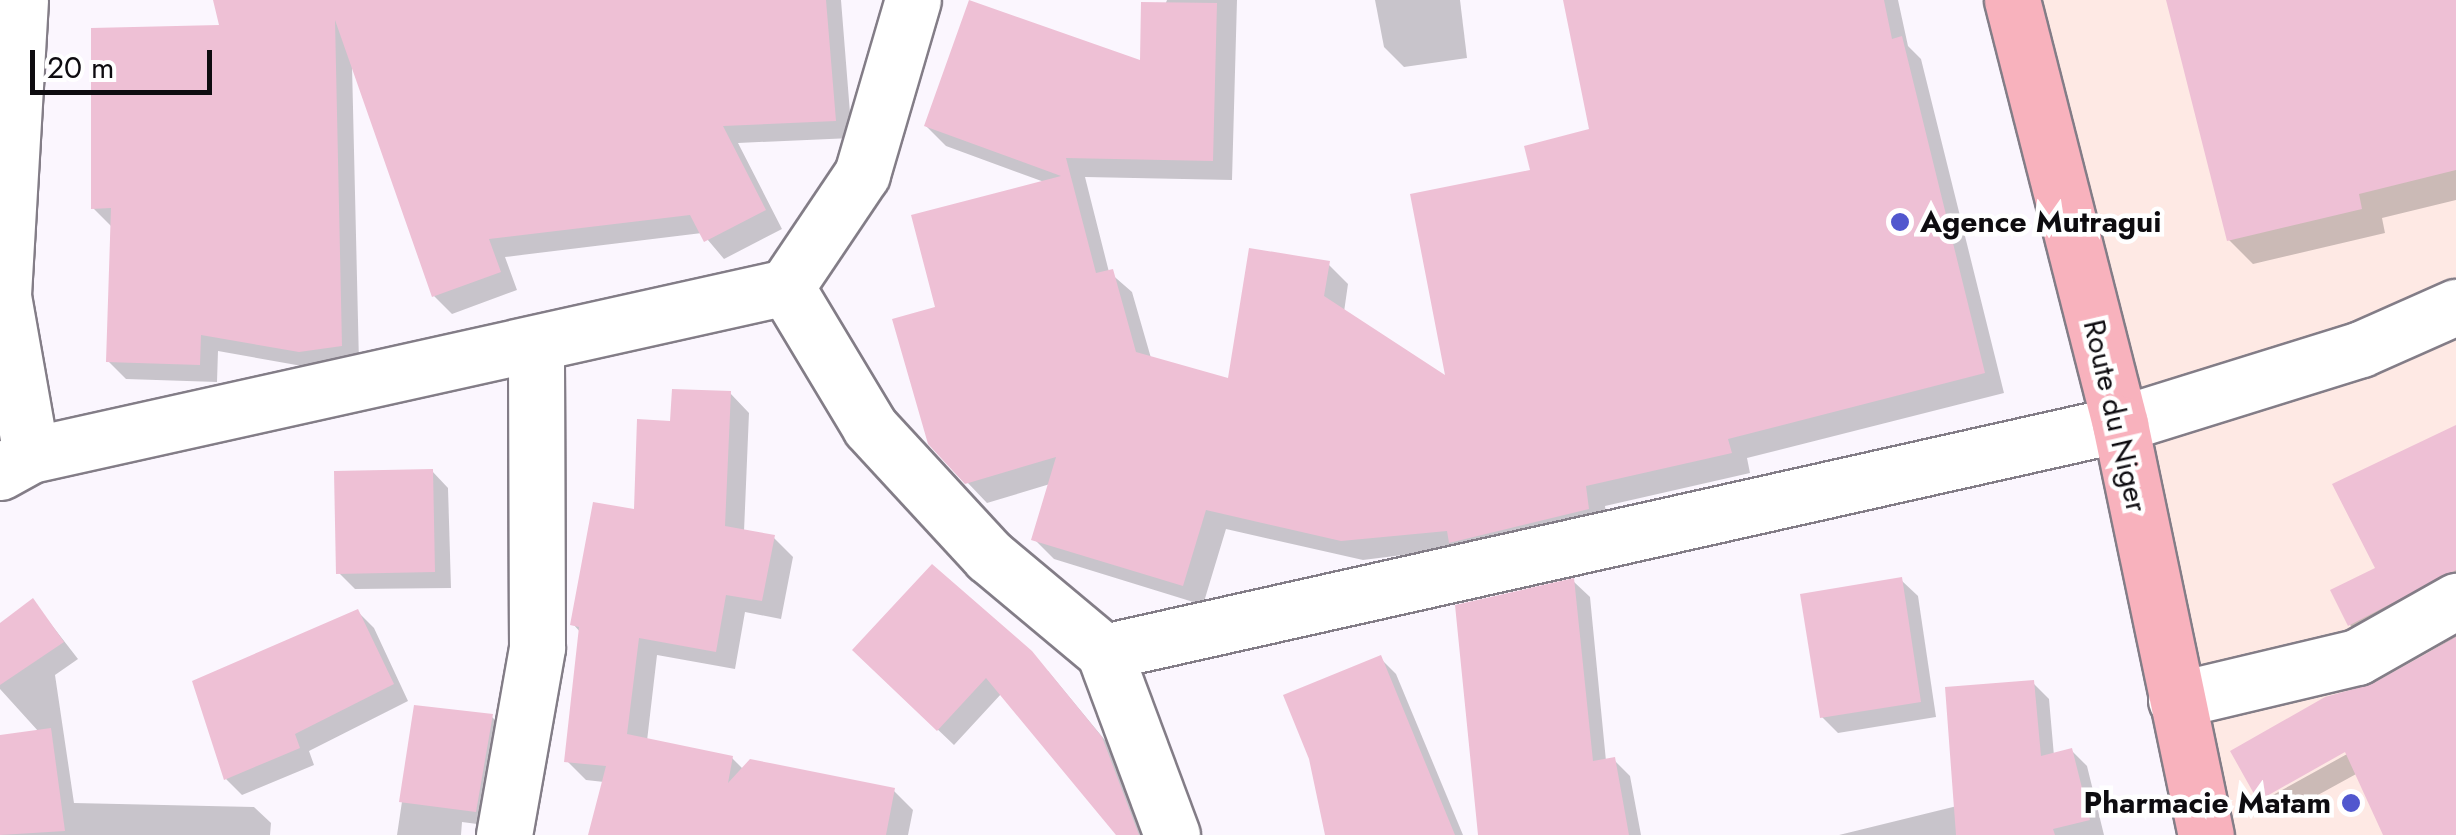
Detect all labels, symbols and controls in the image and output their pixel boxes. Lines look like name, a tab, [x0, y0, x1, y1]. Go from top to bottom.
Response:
scale bar	[35, 30, 218, 92]
text: 20 m	[47, 46, 114, 89]
place label: Agence Mutragui	[1920, 204, 2162, 240]
marker: Agence Mutragui	[1889, 211, 1911, 233]
street label: Route du Niger	[2075, 316, 2155, 516]
place label: Pharmacie Matam	[2083, 785, 2331, 821]
marker: Pharmacie Matam	[2340, 792, 2362, 814]

